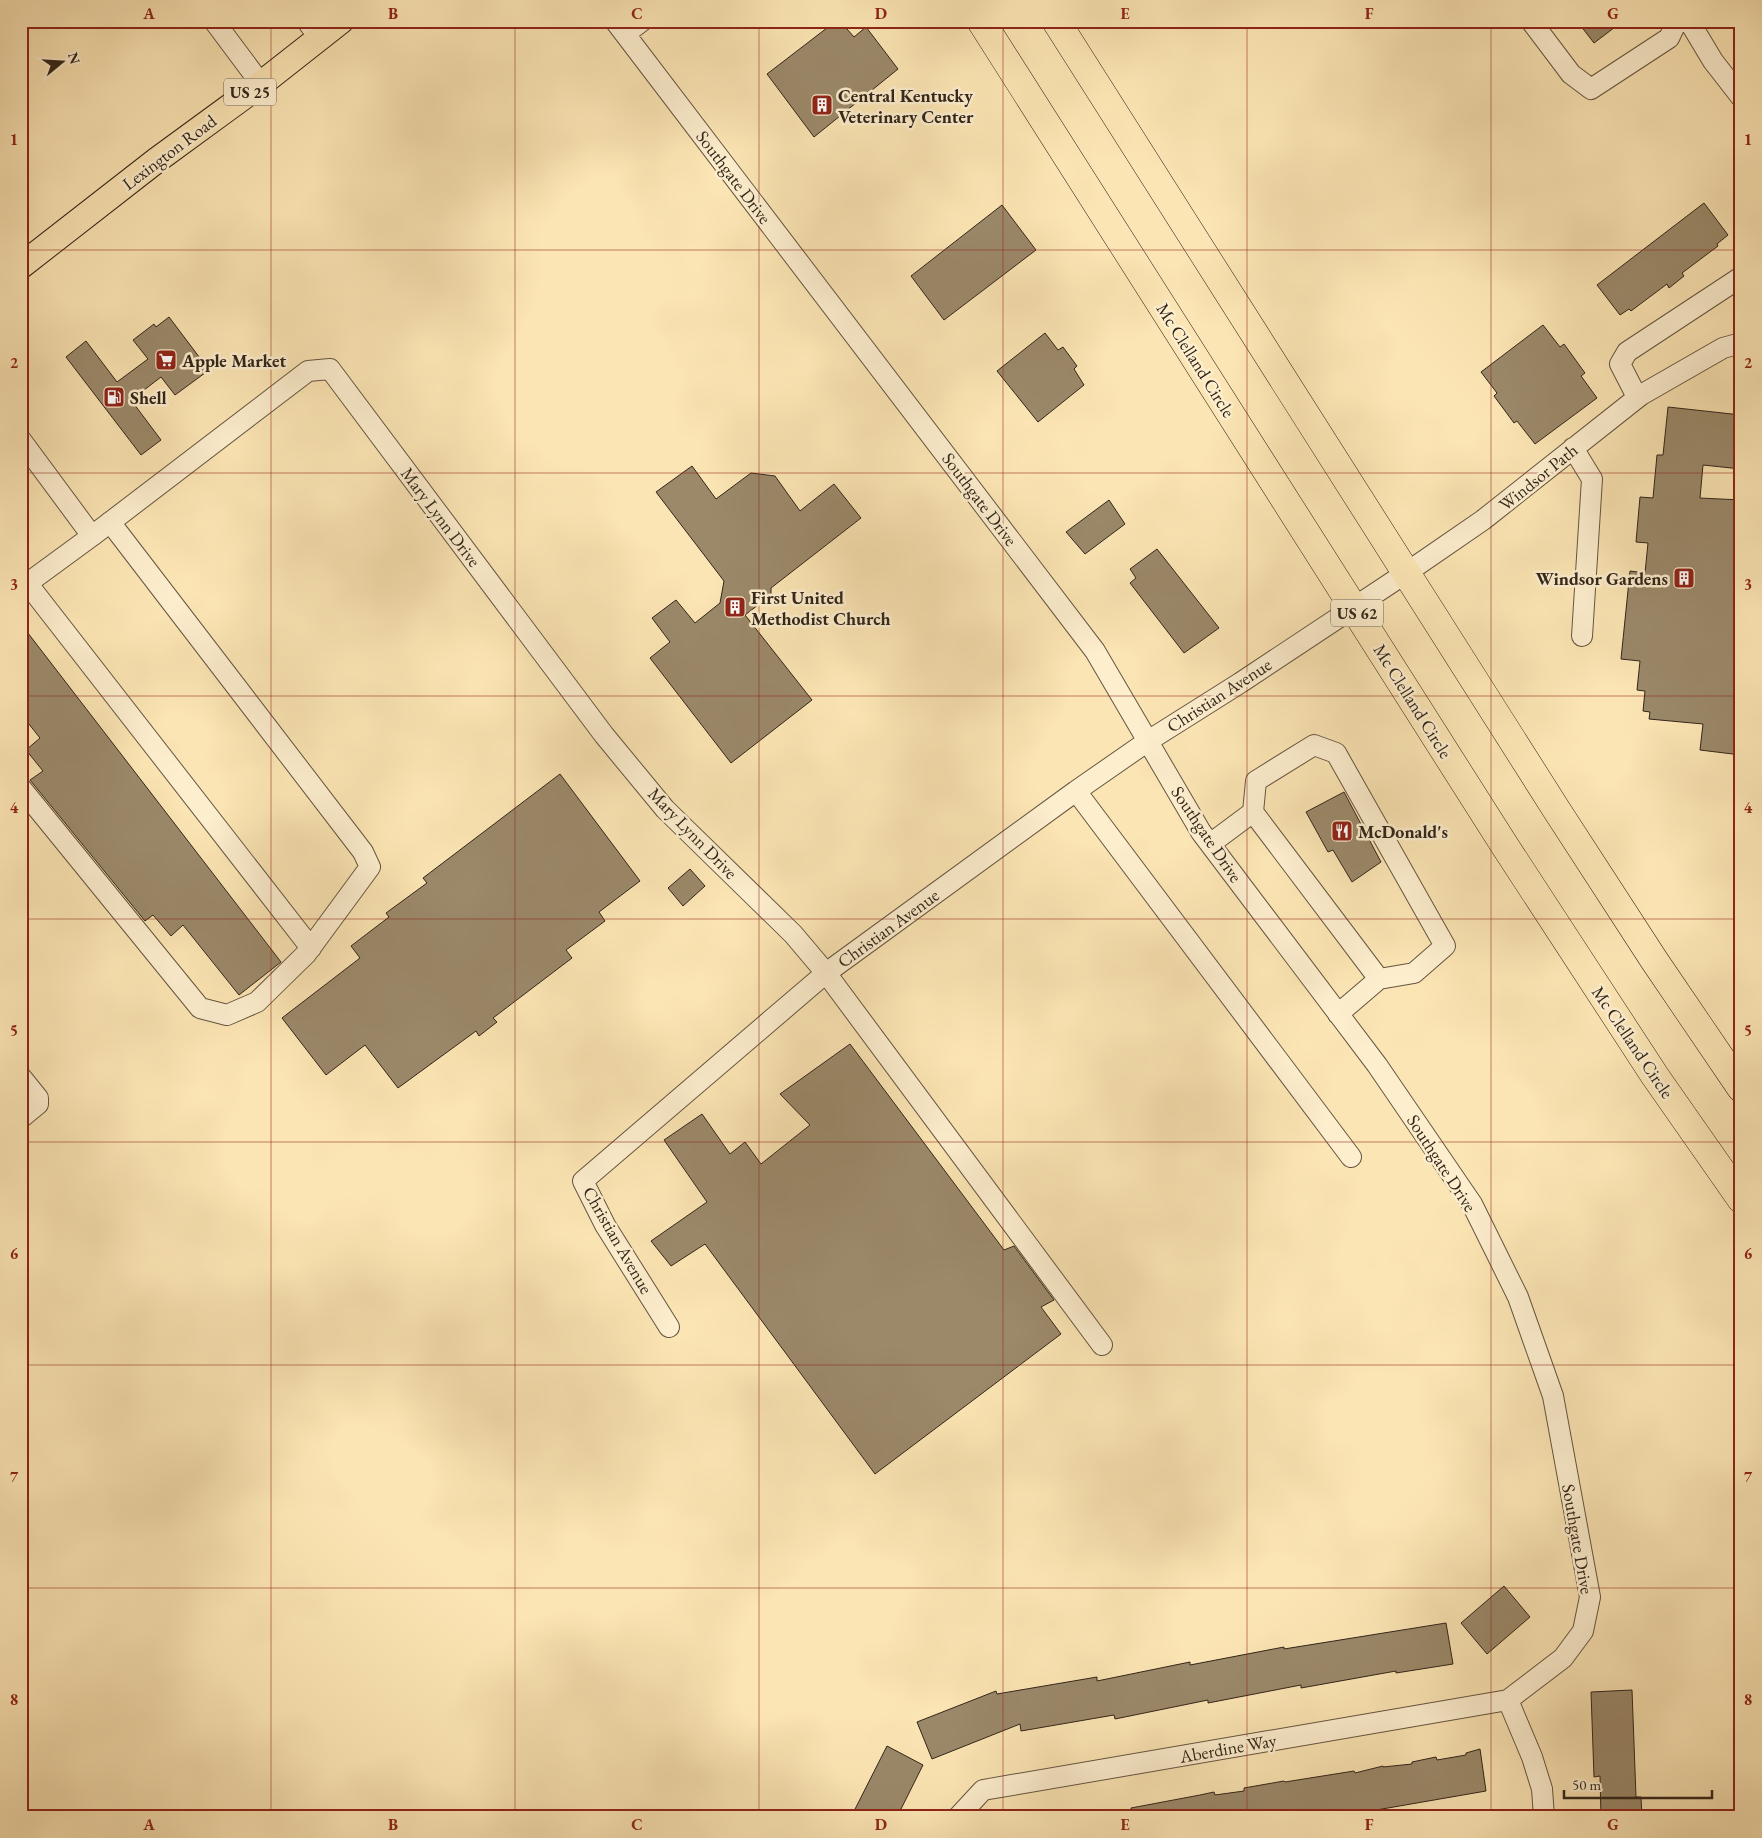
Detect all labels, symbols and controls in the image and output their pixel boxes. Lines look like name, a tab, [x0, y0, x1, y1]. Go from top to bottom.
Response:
text: A	[142, 3, 155, 24]
text: B	[388, 3, 398, 24]
text: C	[631, 3, 643, 24]
text: D	[875, 3, 887, 24]
text: E	[1120, 3, 1130, 24]
text: F	[1365, 3, 1374, 24]
text: G	[1607, 3, 1619, 24]
north arrow	[38, 38, 88, 88]
text: N	[64, 50, 85, 67]
road number: US 25	[224, 78, 276, 105]
place label: Central Kentucky Veterinary Center	[838, 84, 974, 128]
building icon: Central Kentucky Veterinary Center	[810, 93, 834, 117]
street label: Lexington Road	[117, 109, 221, 195]
street label: Southgate Drive	[691, 126, 777, 228]
text: 1	[10, 129, 18, 150]
text: 1	[1744, 129, 1752, 150]
street label: Mc Clelland Circle	[1152, 298, 1240, 422]
supermarket icon: Apple Market	[154, 348, 178, 372]
place label: Apple Market	[181, 349, 287, 372]
text: 2	[10, 352, 19, 373]
text: 2	[1744, 352, 1753, 373]
fuel station icon: Shell	[102, 385, 126, 409]
place label: Shell	[130, 386, 167, 409]
street label: Windsor Path	[1494, 438, 1582, 516]
street label: Southgate Drive	[937, 448, 1023, 550]
street label: Mary Lynn Drive	[396, 463, 486, 571]
building icon: Windsor Gardens	[1672, 566, 1696, 590]
place label: Windsor Gardens	[1536, 567, 1668, 590]
text: 3	[10, 574, 18, 595]
text: 3	[1744, 574, 1752, 595]
place label: First United Methodist Church	[751, 586, 891, 630]
building icon: First United Methodist Church	[723, 595, 747, 619]
road number: US 62	[1331, 600, 1383, 626]
street label: Mc Clelland Circle	[1369, 639, 1457, 763]
street label: Christian Avenue	[1162, 653, 1276, 737]
street label: Southgate Drive	[1166, 781, 1248, 887]
street label: Mary Lynn Drive	[643, 782, 743, 884]
text: 4	[10, 797, 19, 818]
text: 4	[1744, 797, 1753, 818]
restaurant icon: McDonald's	[1330, 819, 1354, 843]
place label: McDonald's	[1358, 820, 1448, 843]
street label: Christian Avenue	[833, 883, 943, 973]
street label: Mc Clelland Circle	[1587, 981, 1679, 1103]
text: 5	[10, 1020, 18, 1041]
text: 5	[1744, 1020, 1752, 1041]
street label: Southgate Drive	[1402, 1110, 1482, 1216]
street label: Christian Avenue	[578, 1182, 658, 1298]
text: 6	[10, 1243, 19, 1264]
text: 6	[1744, 1243, 1753, 1264]
text: 7	[10, 1466, 19, 1487]
text: 7	[1744, 1466, 1753, 1487]
street label: Southgate Drive	[1557, 1482, 1599, 1596]
text: 8	[10, 1689, 18, 1710]
text: 8	[1744, 1689, 1752, 1710]
street label: Aberdine Way	[1177, 1728, 1278, 1768]
scale bar	[1564, 1768, 1712, 1800]
text: 50 m	[1572, 1775, 1601, 1794]
text: A	[142, 1814, 155, 1835]
text: B	[388, 1814, 398, 1835]
text: C	[631, 1814, 643, 1835]
text: D	[875, 1814, 887, 1835]
text: E	[1120, 1814, 1130, 1835]
text: F	[1365, 1814, 1374, 1835]
text: G	[1607, 1814, 1619, 1835]

